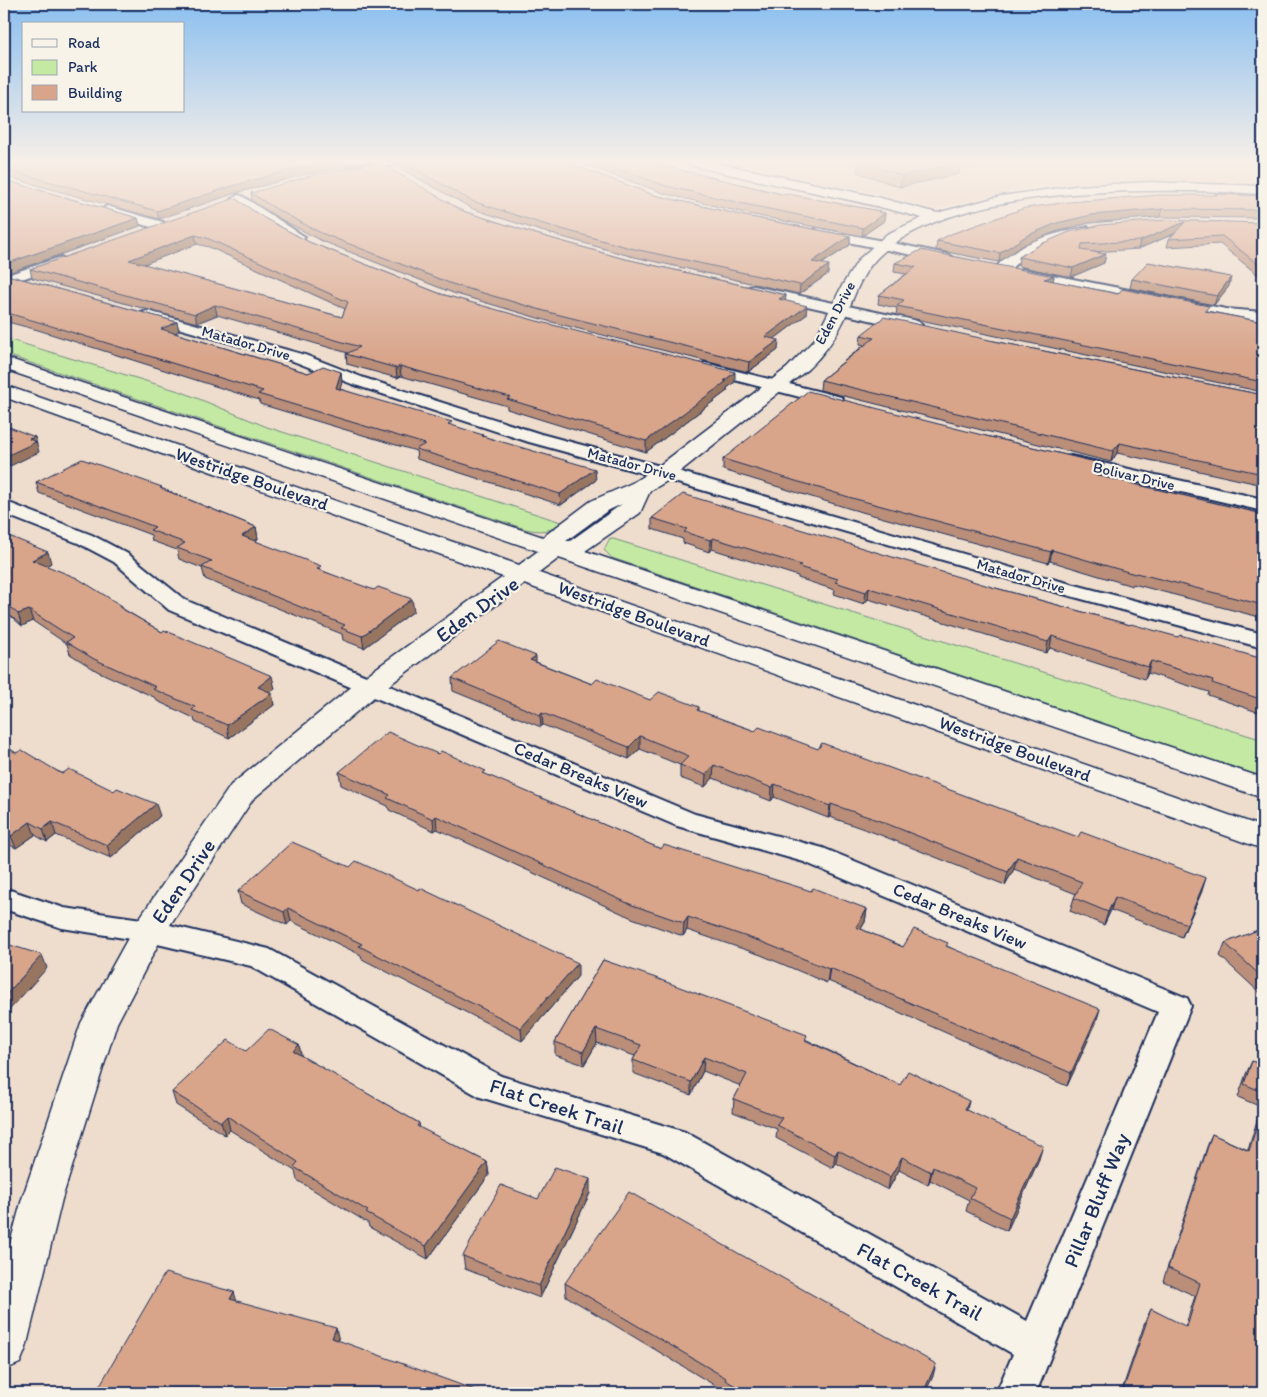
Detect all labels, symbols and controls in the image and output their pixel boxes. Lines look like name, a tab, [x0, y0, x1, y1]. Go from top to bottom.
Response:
legend	[22, 22, 185, 112]
text: Road	[68, 34, 101, 52]
text: Park	[68, 58, 98, 76]
text: Building	[68, 84, 122, 102]
street label: Eden Drive	[811, 278, 859, 348]
street label: Matador Drive	[200, 322, 292, 364]
street label: Westridge Boulevard	[173, 443, 332, 516]
street label: Matador Drive	[586, 443, 678, 485]
street label: Bolivar Drive	[1091, 458, 1177, 494]
street label: Matador Drive	[975, 555, 1067, 597]
street label: Eden Drive	[431, 571, 523, 647]
street label: Westridge Boulevard	[555, 576, 713, 652]
street label: Westridge Boulevard	[936, 711, 1094, 787]
street label: Cedar Breaks View	[510, 737, 652, 813]
street label: Eden Drive	[146, 834, 220, 928]
street label: Cedar Breaks View	[889, 878, 1031, 954]
street label: Flat Creek Trail	[487, 1073, 627, 1139]
street label: Pillar Bluff Way	[1058, 1129, 1134, 1271]
street label: Flat Creek Trail	[853, 1236, 987, 1326]

